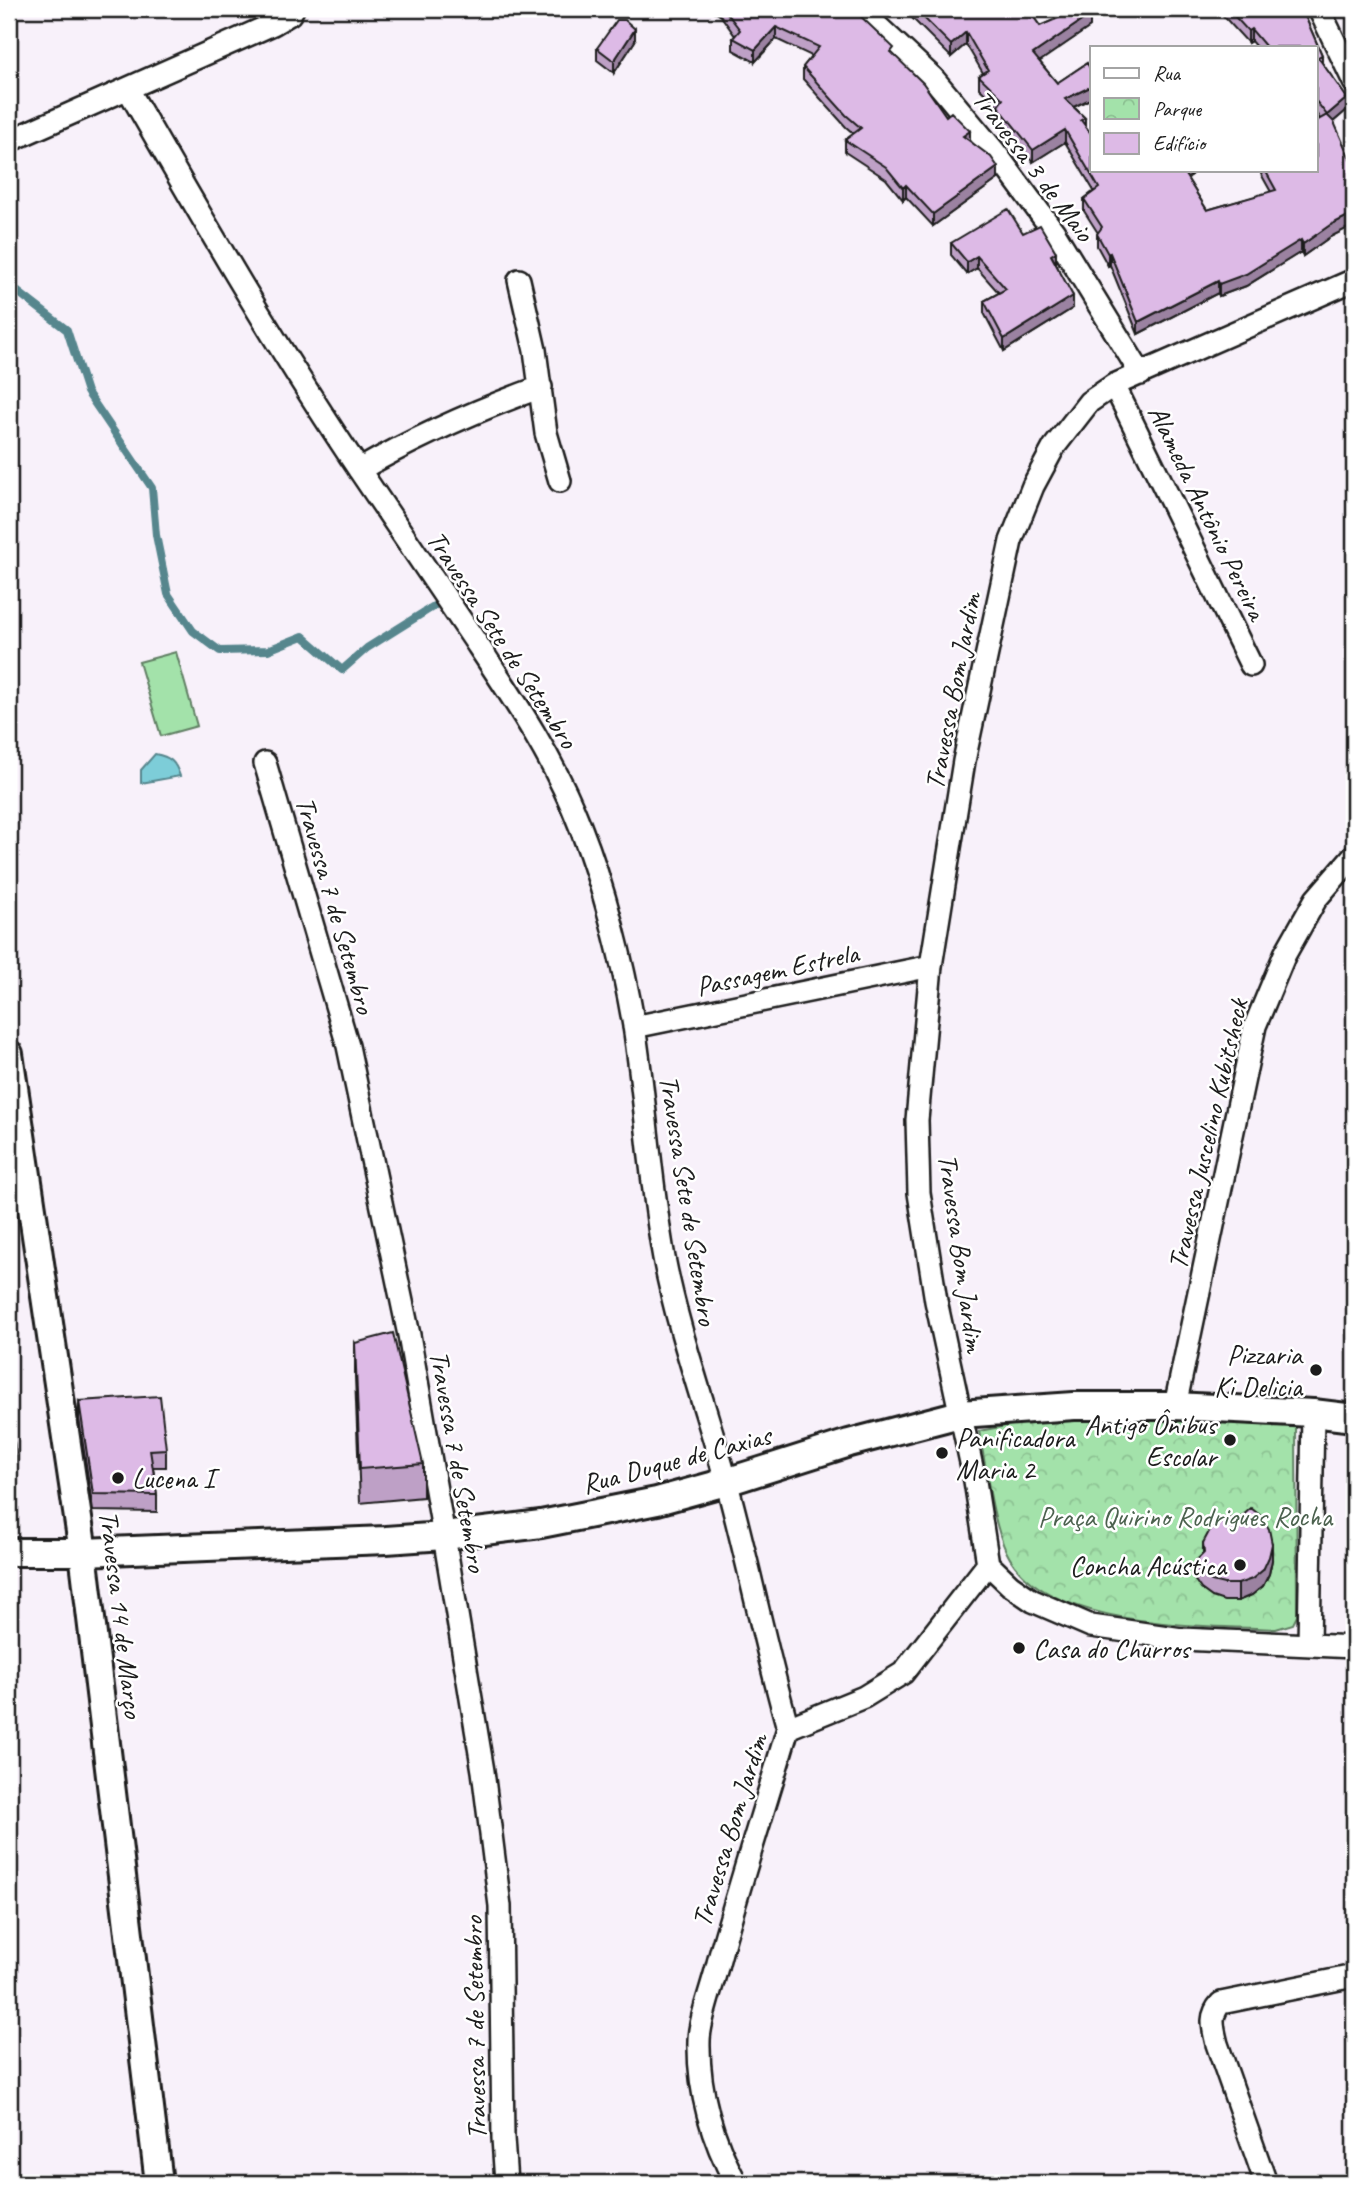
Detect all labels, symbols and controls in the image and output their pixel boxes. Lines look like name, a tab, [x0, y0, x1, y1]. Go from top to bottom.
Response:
legend	[1090, 46, 1318, 172]
text: Rua	[1153, 60, 1181, 86]
street label: Travessa 3 de Maio	[965, 82, 1103, 250]
text: Parque	[1153, 96, 1202, 122]
text: Edifício	[1153, 130, 1208, 156]
street label: Alameda Antônio Pereira	[1140, 399, 1276, 628]
street label: Travessa Sete de Setembro	[419, 524, 587, 756]
street label: Travessa Bom Jardim	[916, 588, 989, 793]
street label: Travessa 7 de Setembro	[288, 793, 384, 1019]
street label: Passagem Estrela	[693, 935, 863, 1004]
street label: Travessa Juscelino Kubitsheck	[1159, 994, 1256, 1273]
street label: Travessa Sete de Setembro	[651, 1073, 726, 1330]
street label: Travessa Bom Jardim	[930, 1152, 993, 1356]
place label: Pizzaria Ki Delicia	[1214, 1337, 1304, 1404]
street label: Travessa 7 de Setembro	[422, 1348, 496, 1576]
marker: Pizzaria Ki Delicia	[1308, 1362, 1324, 1378]
place label: Antigo Ônibus Escolar	[1085, 1407, 1219, 1474]
street label: Rua Duque de Caxias	[578, 1417, 777, 1501]
place label: Panificadora Maria 2	[956, 1420, 1076, 1487]
marker: Antigo Ônibus Escolar	[1222, 1432, 1238, 1448]
marker: Panificadora Maria 2	[934, 1445, 950, 1461]
place label: Lucena I	[132, 1461, 220, 1496]
marker: Lucena I	[110, 1470, 126, 1486]
park label: Praça Quirino Rodrigues Rocha	[1038, 1499, 1334, 1534]
street label: Travessa 14 de Março	[91, 1508, 152, 1722]
place label: Concha Acústica	[1070, 1548, 1228, 1583]
marker: Concha Acústica	[1232, 1557, 1248, 1573]
place label: Casa do Churros	[1033, 1631, 1192, 1666]
marker: Casa do Churros	[1011, 1640, 1027, 1656]
street label: Travessa Bom Jardim	[683, 1728, 776, 1931]
street label: Travessa 7 de Setembro	[455, 1914, 494, 2140]

